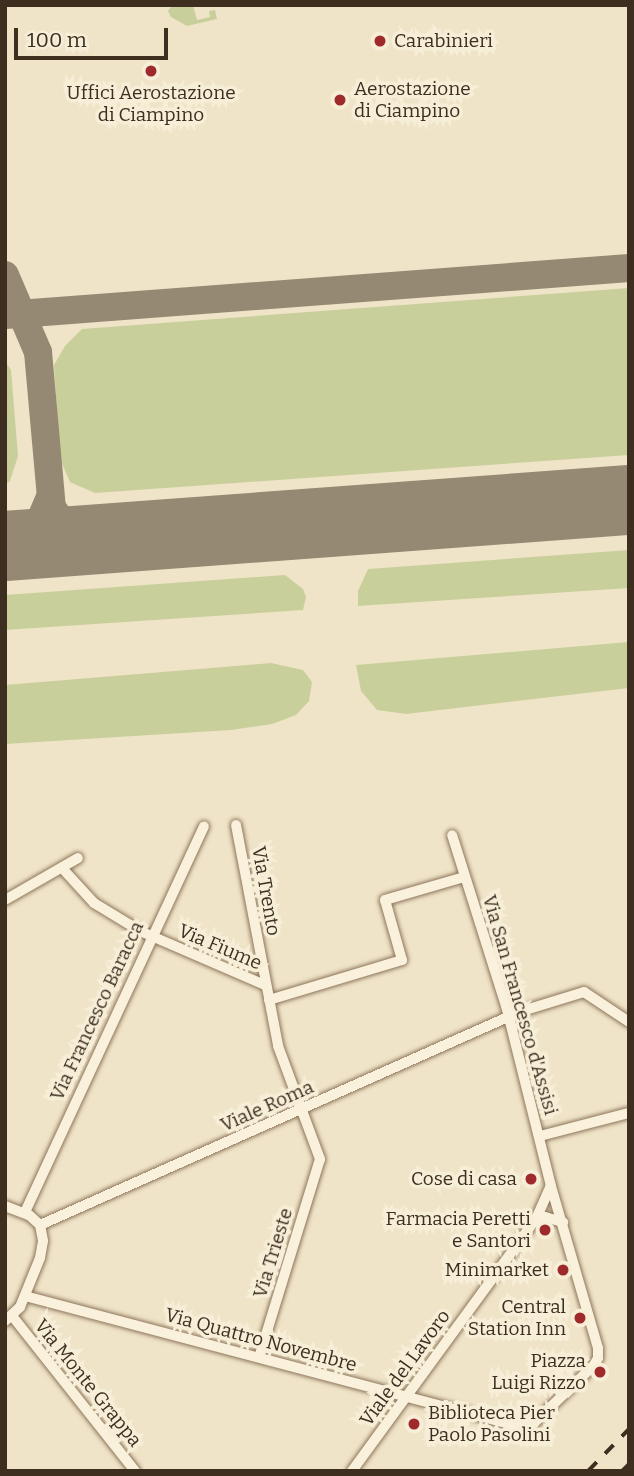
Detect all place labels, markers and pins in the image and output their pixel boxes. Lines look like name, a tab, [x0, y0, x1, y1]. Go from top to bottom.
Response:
place label: Carabinieri	[394, 30, 493, 52]
marker: Carabinieri	[372, 33, 388, 49]
marker: Uffici Aerostazione di Ciampino	[143, 63, 159, 79]
place label: Aerostazione di Ciampino	[354, 78, 471, 122]
place label: Uffici Aerostazione di Ciampino	[66, 82, 236, 126]
marker: Aerostazione di Ciampino	[332, 92, 348, 108]
place label: Cose di casa	[411, 1168, 517, 1190]
marker: Cose di casa	[523, 1171, 539, 1187]
place label: Farmacia Peretti e Santori	[386, 1208, 531, 1252]
marker: Farmacia Peretti e Santori	[537, 1222, 553, 1238]
place label: Minimarket	[445, 1259, 549, 1281]
marker: Minimarket	[555, 1262, 571, 1278]
place label: Central Station Inn	[468, 1296, 566, 1340]
marker: Central Station Inn	[572, 1310, 588, 1326]
place label: Piazza Luigi Rizzo	[491, 1350, 586, 1394]
marker: Piazza Luigi Rizzo	[592, 1364, 608, 1380]
place label: Biblioteca Pier Paolo Pasolini	[428, 1402, 555, 1446]
marker: Biblioteca Pier Paolo Pasolini	[406, 1416, 422, 1432]

